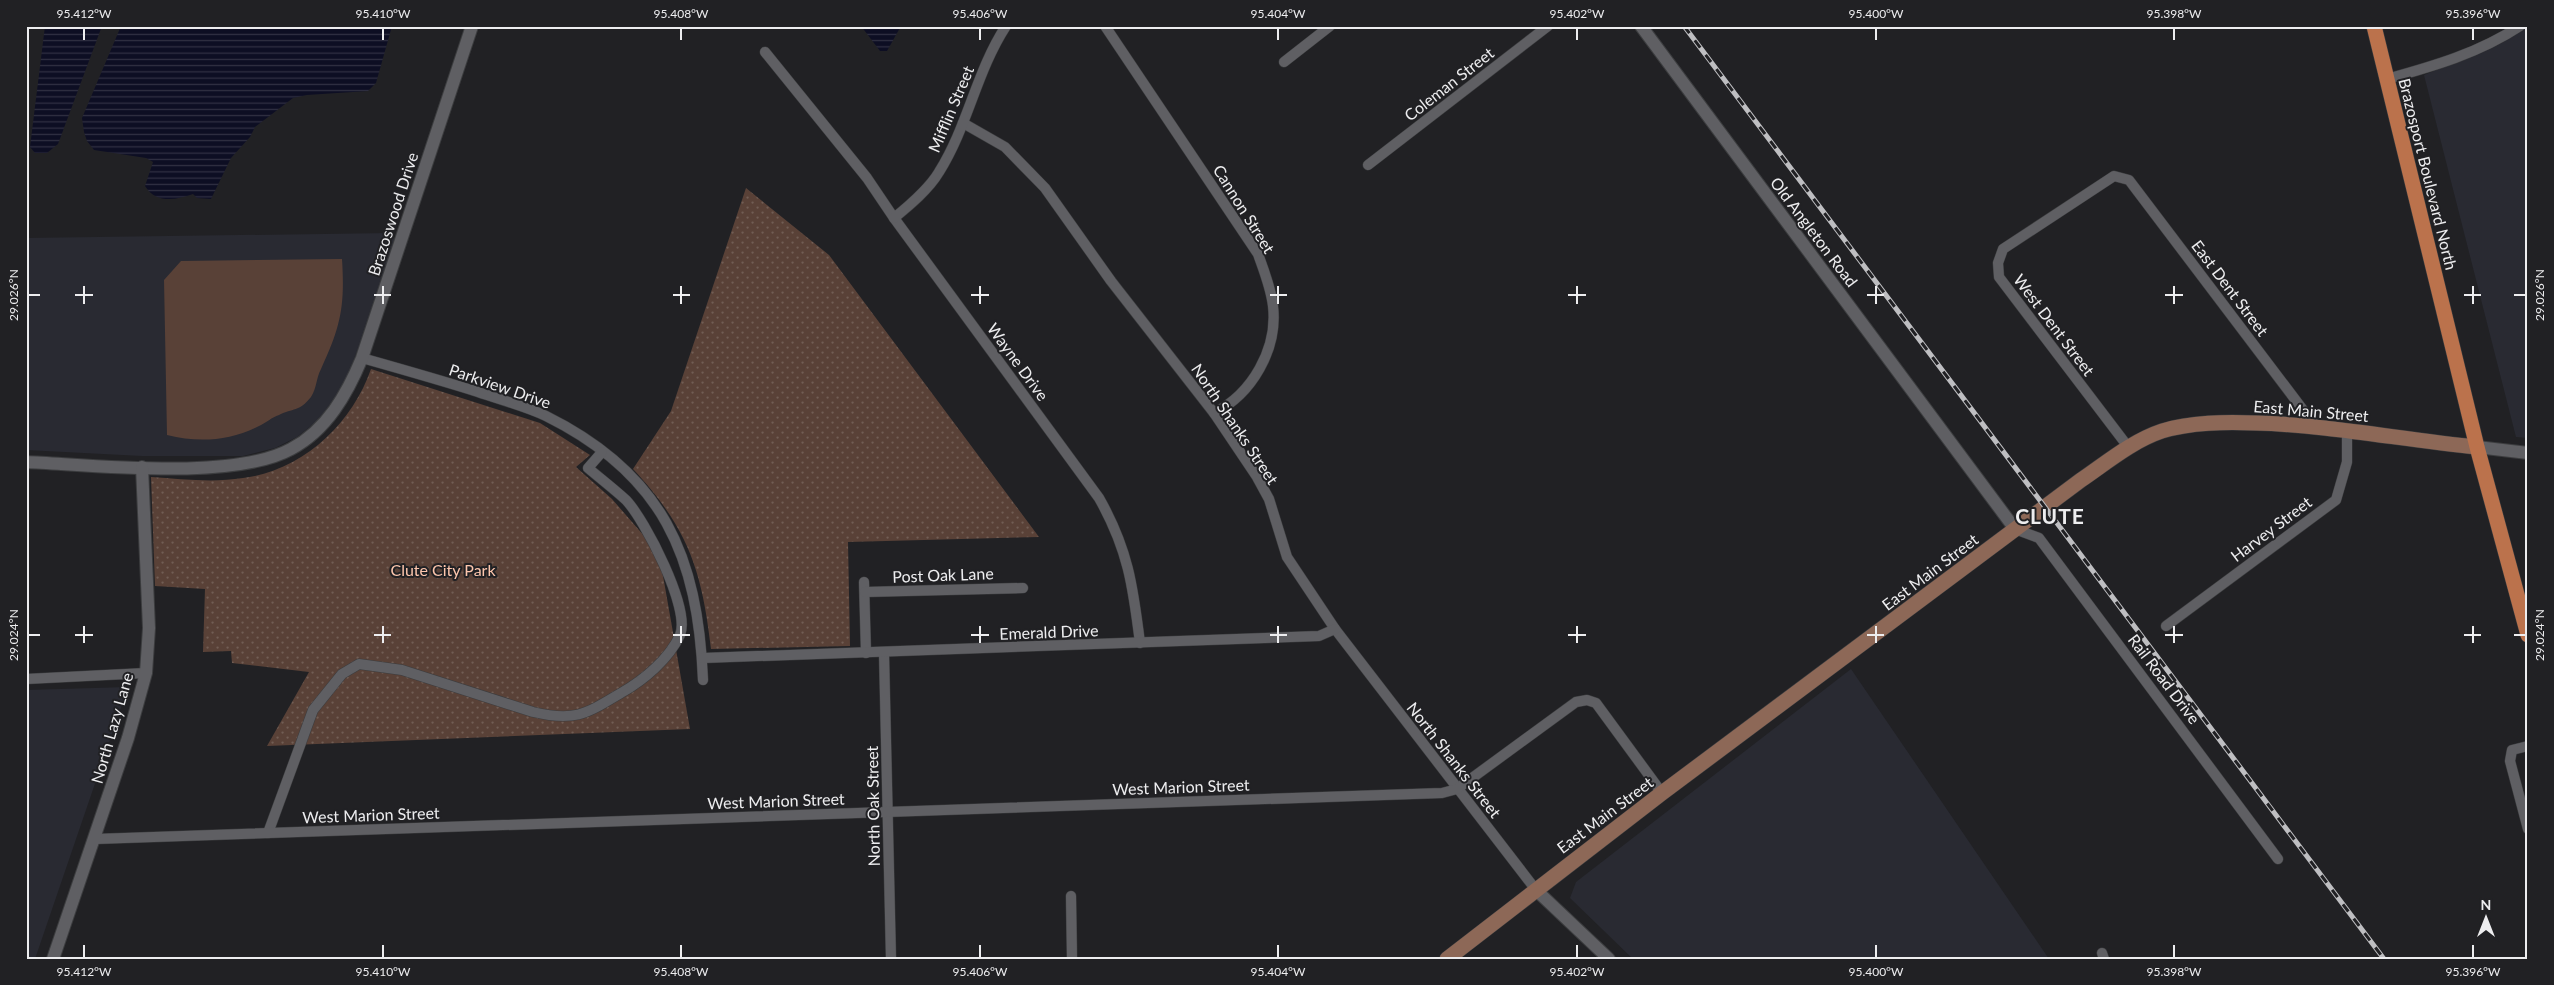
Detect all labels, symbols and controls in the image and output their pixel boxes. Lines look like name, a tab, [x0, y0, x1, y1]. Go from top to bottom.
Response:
text: 95.412°W	[56, 6, 112, 21]
text: 95.410°W	[355, 6, 411, 21]
text: 95.408°W	[653, 6, 709, 21]
text: 95.406°W	[952, 6, 1008, 21]
text: 95.404°W	[1250, 6, 1306, 21]
text: 95.402°W	[1549, 6, 1605, 21]
text: 95.400°W	[1848, 6, 1904, 21]
text: 95.398°W	[2146, 6, 2202, 21]
text: 95.396°W	[2445, 6, 2501, 21]
street label: Coleman Street	[1400, 43, 1497, 124]
street label: Mifflin Street	[924, 62, 977, 155]
street label: Brazosport Boulevard North	[2395, 76, 2462, 272]
street label: Brazoswood Drive	[364, 150, 421, 278]
street label: Cannon Street	[1210, 161, 1279, 257]
street label: Old Angleton Road	[1767, 173, 1862, 290]
street label: East Dent Street	[2188, 236, 2273, 340]
text: 29.026°N	[6, 269, 21, 321]
text: 29.026°N	[2532, 269, 2547, 321]
street label: West Dent Street	[2010, 270, 2099, 379]
street label: Wayne Drive	[984, 319, 1053, 404]
street label: Parkview Drive	[447, 359, 553, 412]
street label: North Shanks Street	[1188, 360, 1283, 488]
street label: East Main Street	[2253, 396, 2370, 425]
street label: Harvey Street	[2227, 492, 2315, 565]
district label: CLUTE	[2015, 503, 2085, 528]
street label: East Main Street	[1878, 529, 1982, 614]
park label: Clute City Park	[390, 560, 496, 579]
street label: Post Oak Lane	[892, 563, 994, 586]
text: 29.024°N	[6, 609, 21, 661]
text: 29.024°N	[2532, 609, 2547, 661]
street label: Emerald Drive	[999, 620, 1099, 643]
street label: Rail Road Drive	[2125, 630, 2204, 727]
street label: North Lazy Lane	[87, 670, 136, 786]
street label: North Shanks Street	[1403, 698, 1506, 821]
street label: North Oak Street	[862, 745, 883, 866]
street label: East Main Street	[1553, 772, 1657, 857]
street label: West Marion Street	[1112, 775, 1250, 798]
street label: West Marion Street	[707, 789, 845, 812]
street label: West Marion Street	[302, 803, 440, 826]
north arrow	[2462, 892, 2512, 942]
text: N	[2481, 896, 2491, 913]
text: 95.412°W	[56, 964, 112, 979]
text: 95.410°W	[355, 964, 411, 979]
text: 95.408°W	[653, 964, 709, 979]
text: 95.406°W	[952, 964, 1008, 979]
text: 95.404°W	[1250, 964, 1306, 979]
text: 95.402°W	[1549, 964, 1605, 979]
text: 95.400°W	[1848, 964, 1904, 979]
text: 95.398°W	[2146, 964, 2202, 979]
text: 95.396°W	[2445, 964, 2501, 979]

